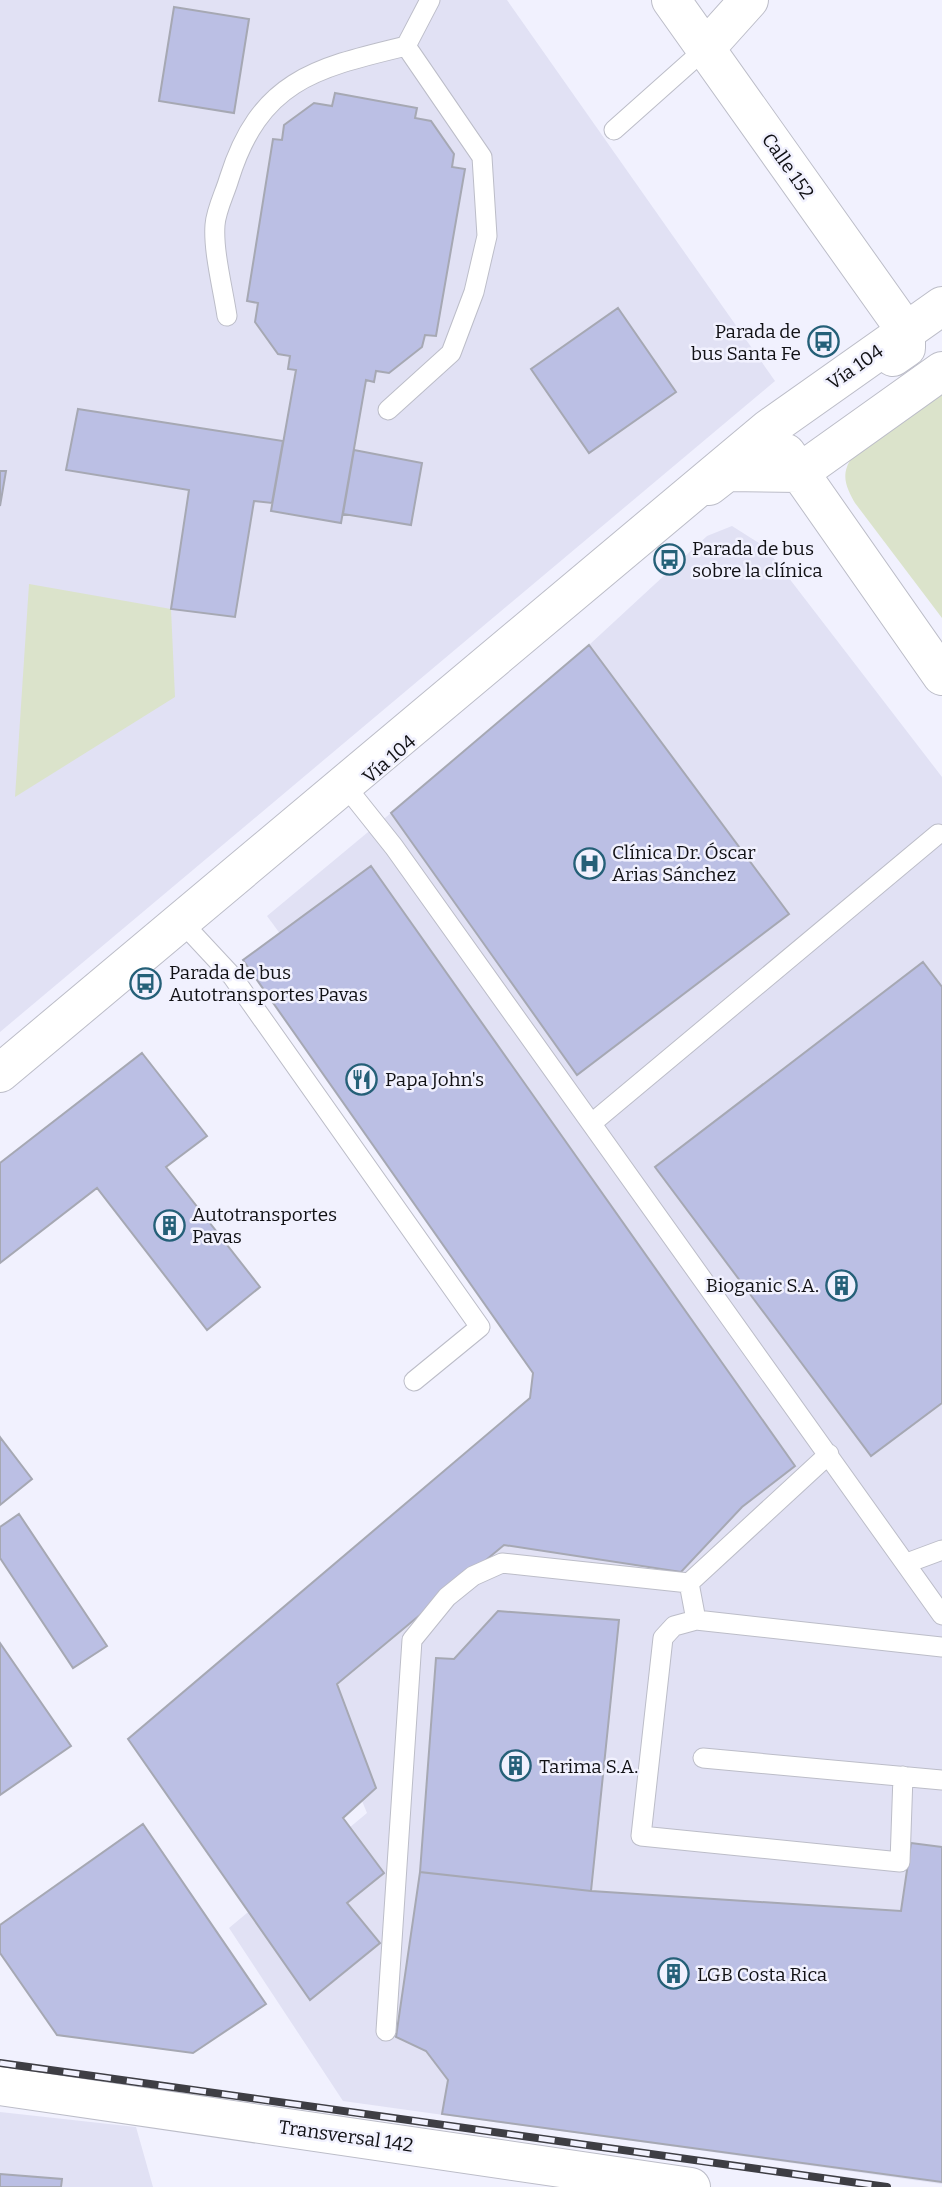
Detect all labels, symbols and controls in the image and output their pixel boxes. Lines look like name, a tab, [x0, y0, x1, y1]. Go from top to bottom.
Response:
street label: Calle 152	[757, 129, 819, 203]
place label: Parada de bus Santa Fe	[691, 320, 801, 365]
bus stop icon: Parada de bus Santa Fe	[807, 325, 841, 359]
street label: Vía 104	[823, 339, 887, 395]
place label: Parada de bus sobre la clínica	[692, 537, 823, 582]
bus stop icon: Parada de bus sobre la clínica	[652, 542, 686, 576]
street label: Vía 104	[358, 730, 420, 788]
place label: Clínica Dr. Óscar Arias Sánchez	[612, 841, 756, 886]
hospital icon: Clínica Dr. Óscar Arias Sánchez	[572, 846, 606, 880]
place label: Parada de bus Autotransportes Pavas	[169, 961, 368, 1006]
bus stop icon: Parada de bus Autotransportes Pavas	[129, 966, 163, 1000]
restaurant icon: Papa John's	[345, 1062, 379, 1096]
place label: Papa John's	[385, 1068, 484, 1091]
place label: Autotransportes Pavas	[192, 1203, 337, 1248]
building icon: Autotransportes Pavas	[152, 1208, 186, 1242]
building icon: Bioganic S.A.	[825, 1268, 859, 1302]
place label: Bioganic S.A.	[706, 1274, 819, 1297]
building icon: Tarima S.A.	[499, 1749, 533, 1783]
place label: Tarima S.A.	[539, 1755, 638, 1778]
building icon: LGB Costa Rica	[657, 1957, 691, 1991]
place label: LGB Costa Rica	[697, 1963, 828, 1986]
street label: Transversal 142	[277, 2115, 415, 2157]

